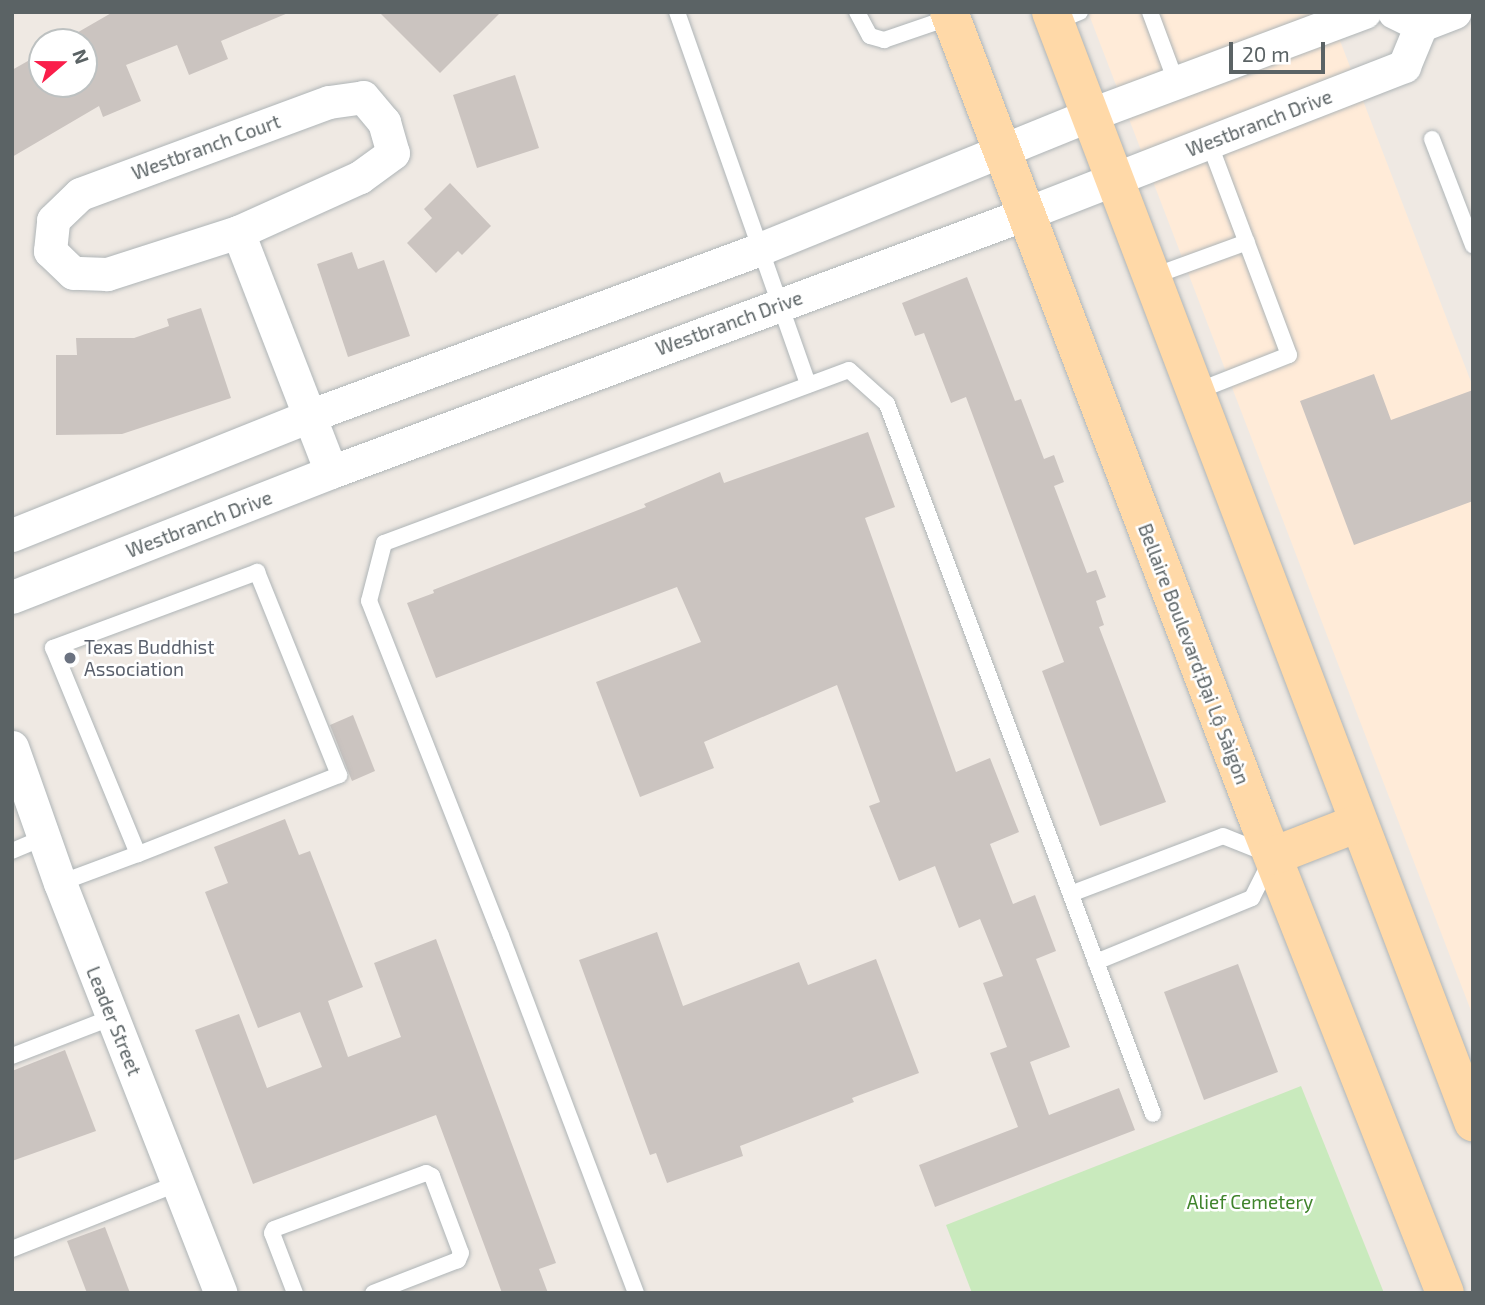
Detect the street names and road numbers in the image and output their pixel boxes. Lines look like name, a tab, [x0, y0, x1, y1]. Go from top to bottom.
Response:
street label: Westbranch Drive	[1183, 85, 1335, 161]
street label: Westbranch Court	[129, 110, 283, 184]
street label: Westbranch Drive	[653, 286, 805, 360]
street label: Westbranch Drive	[123, 486, 275, 562]
street label: Bellaire Boulevard;Đại Lộ Sàigòn	[1134, 520, 1254, 788]
street label: Leader Street	[82, 963, 146, 1079]

